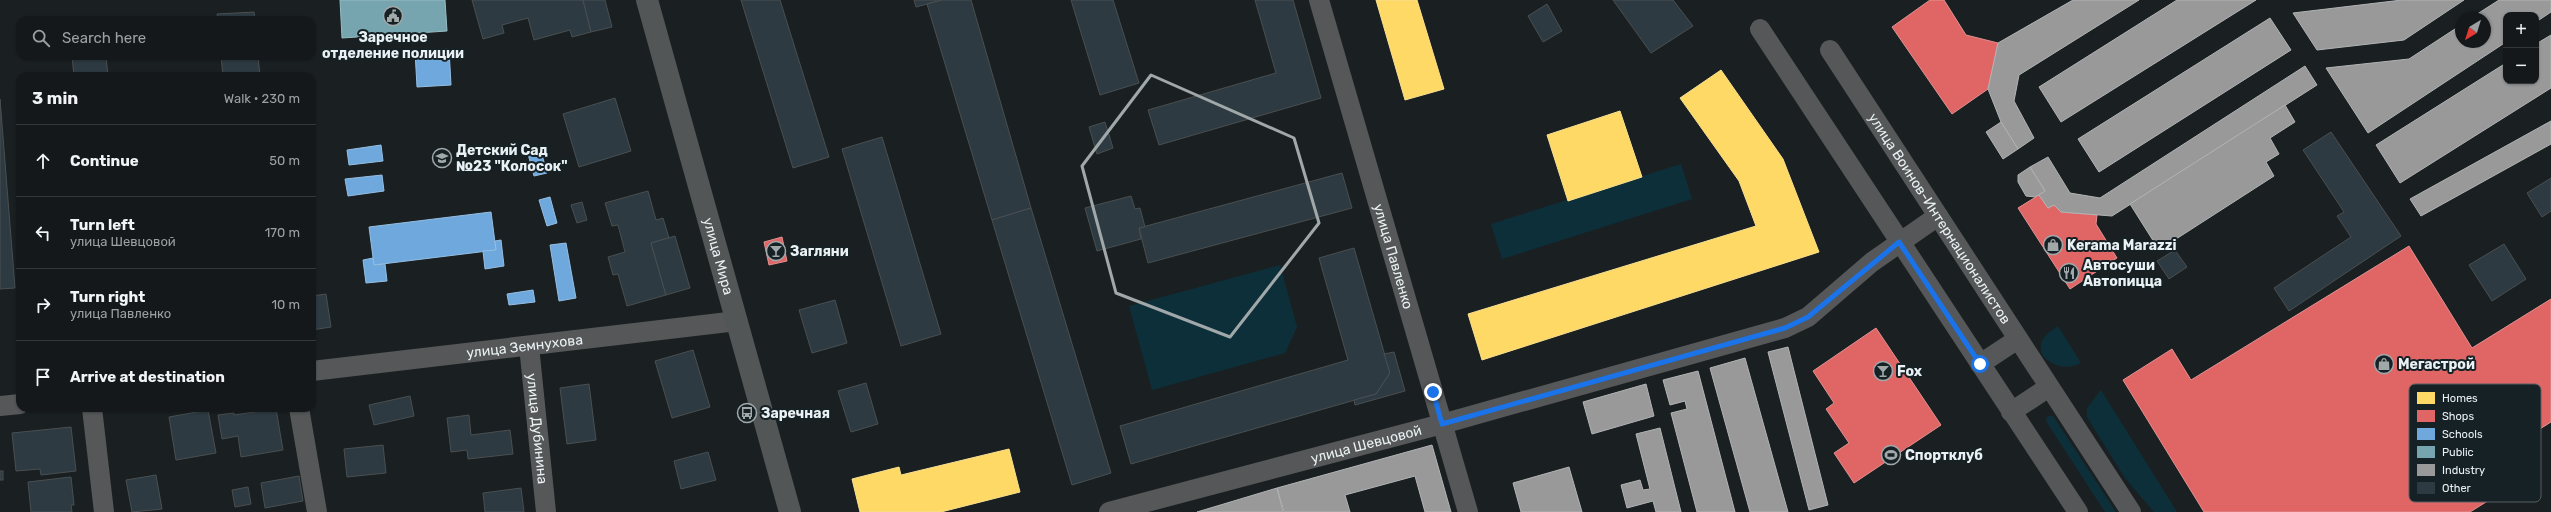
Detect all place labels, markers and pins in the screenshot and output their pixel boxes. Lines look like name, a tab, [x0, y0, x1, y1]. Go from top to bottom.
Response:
public building icon: Заречное отделение полиции	[382, 5, 404, 27]
place label: Заречное отделение полиции	[322, 29, 464, 62]
place label: Детский Сад №23 "Колосок"	[456, 142, 568, 175]
school or university icon: Детский Сад №23 "Колосок"	[431, 147, 453, 169]
shop icon: Kerama Marazzi	[2042, 234, 2064, 256]
place label: Kerama Marazzi	[2067, 237, 2177, 254]
bar icon: Загляни	[765, 240, 787, 262]
place label: Загляни	[790, 243, 849, 260]
place label: Автосуши Автопицца	[2083, 257, 2162, 290]
restaurant icon: Автосуши Автопицца	[2058, 262, 2080, 284]
shop icon: Мегастрой	[2373, 353, 2395, 375]
place label: Мегастрой	[2398, 356, 2475, 373]
bar icon: Fox	[1872, 360, 1894, 382]
place label: Fox	[1897, 363, 1923, 380]
bus stop icon: Заречная	[736, 402, 758, 424]
place label: Заречная	[761, 405, 830, 422]
sports icon: Спортклуб	[1880, 444, 1902, 466]
place label: Спортклуб	[1905, 447, 1983, 464]

